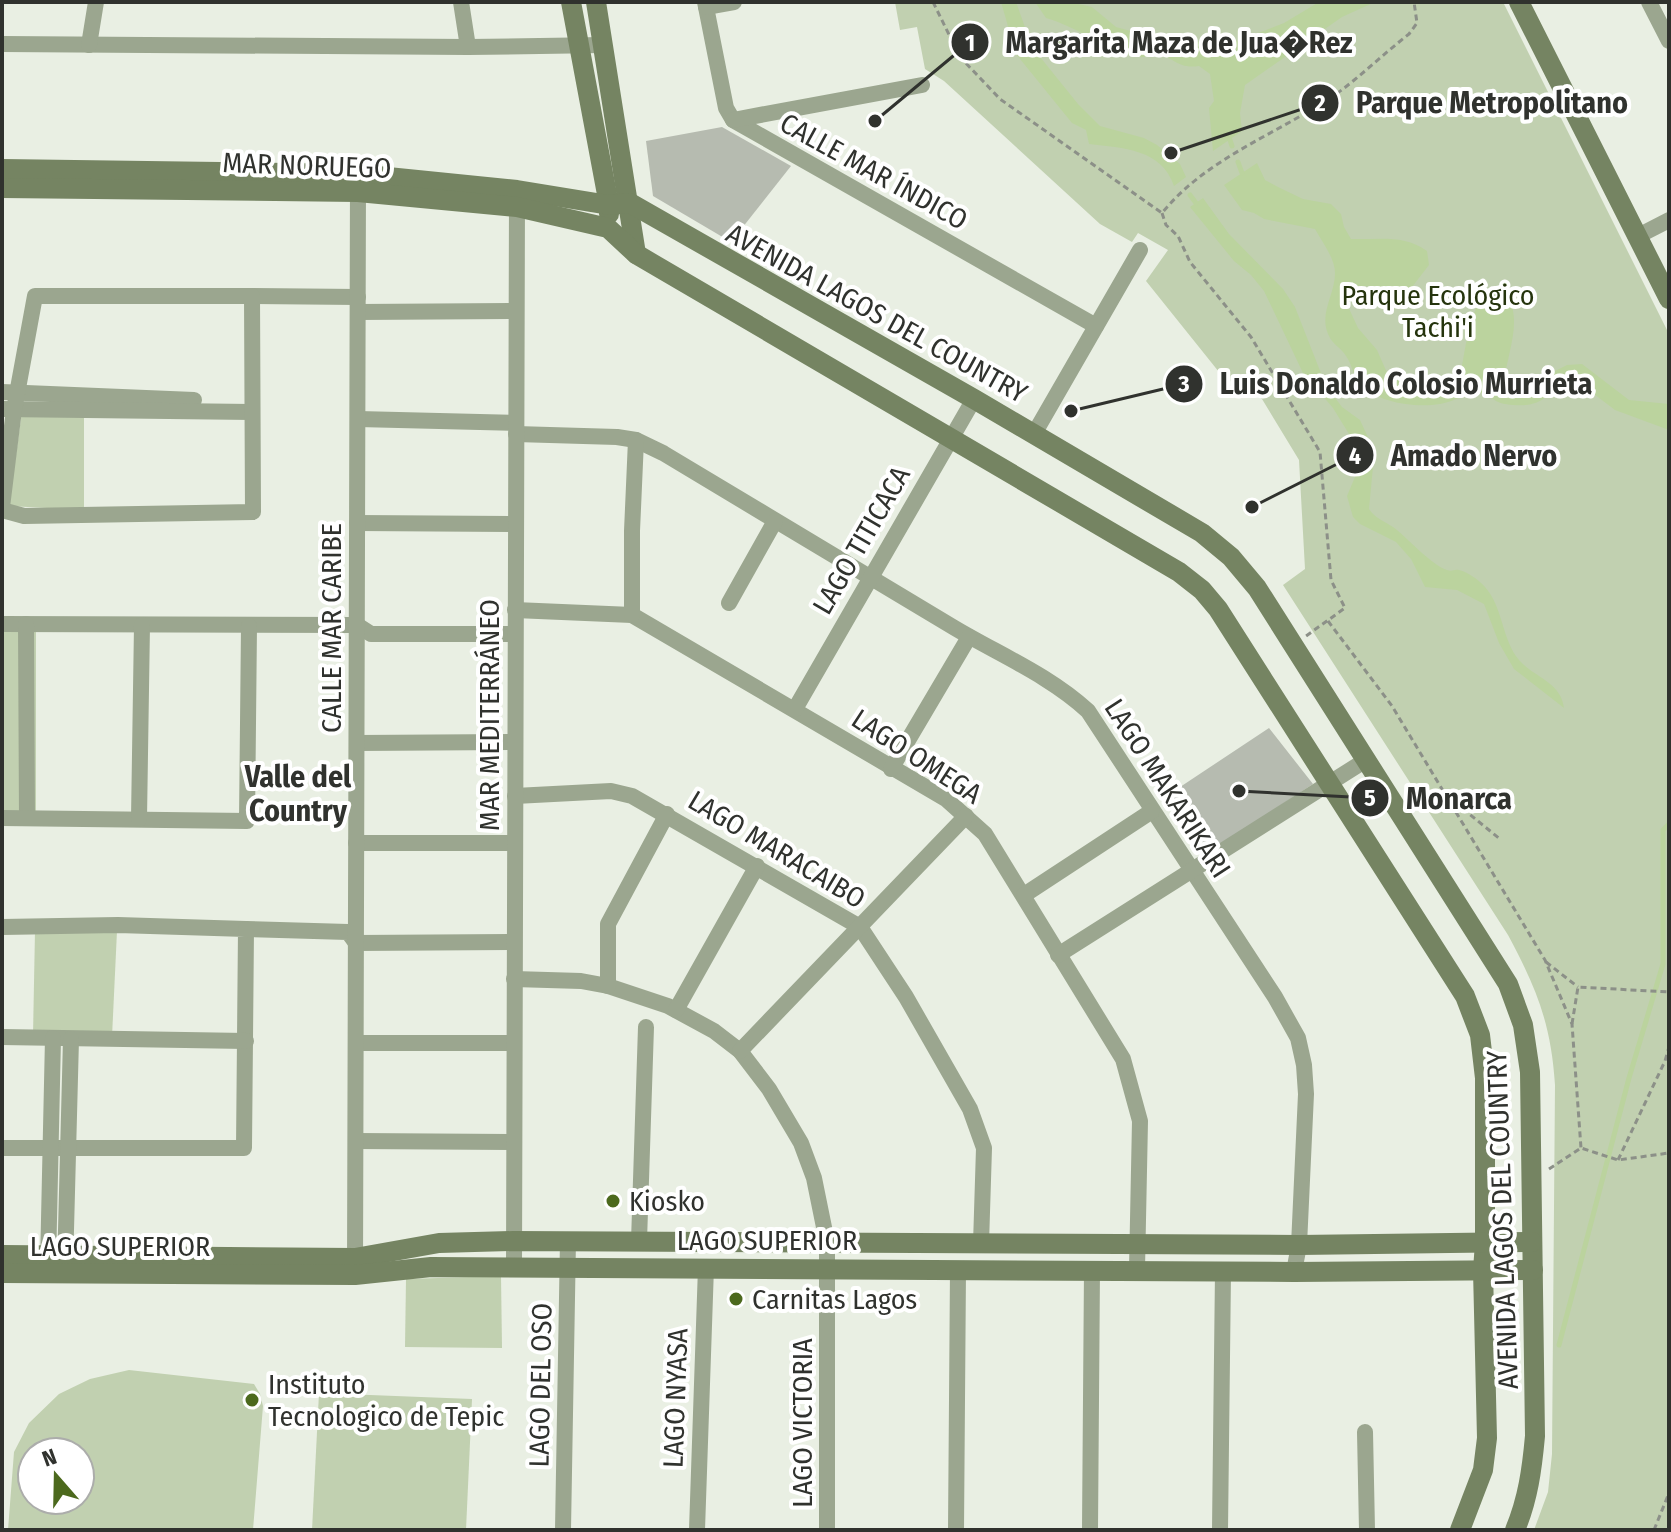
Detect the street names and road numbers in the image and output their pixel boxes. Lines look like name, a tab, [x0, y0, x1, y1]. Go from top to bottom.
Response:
street label: CALLE MAR ÍNDICO	[774, 106, 973, 237]
street label: MAR NORUEGO	[222, 146, 392, 185]
street label: AVENIDA LAGOS DEL COUNTRY	[721, 217, 1033, 410]
street label: LAGO TITICACA	[806, 460, 917, 620]
street label: CALLE MAR CARIBE	[315, 523, 348, 733]
street label: MAR MEDITERRÁNEO	[473, 599, 506, 831]
street label: LAGO MAKARIKARI	[1098, 693, 1238, 884]
street label: LAGO OMEGA	[846, 702, 988, 811]
street label: LAGO MARACAIBO	[682, 784, 871, 915]
street label: AVENIDA LAGOS DEL COUNTRY	[1480, 1050, 1525, 1390]
street label: LAGO SUPERIOR	[677, 1224, 857, 1257]
street label: LAGO SUPERIOR	[30, 1230, 210, 1263]
street label: LAGO DEL OSO	[523, 1302, 558, 1468]
street label: LAGO NYASA	[657, 1327, 694, 1468]
street label: LAGO VICTORIA	[786, 1338, 819, 1508]

